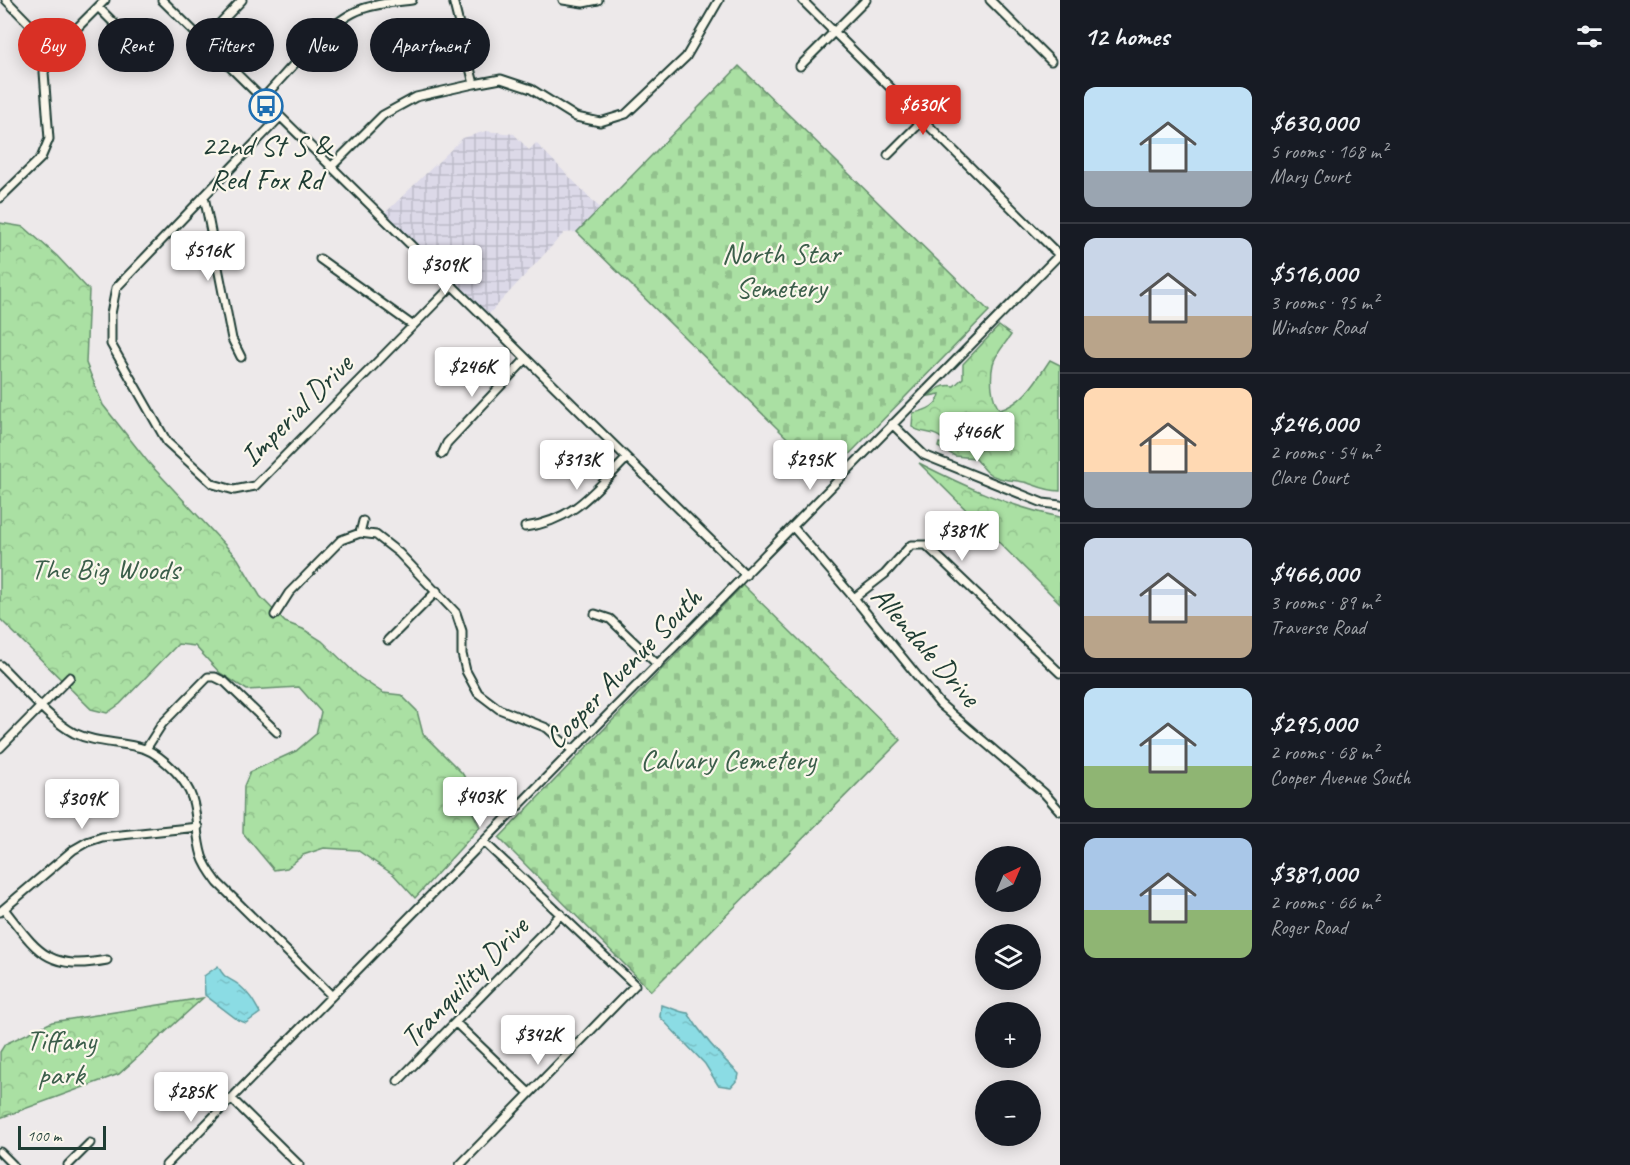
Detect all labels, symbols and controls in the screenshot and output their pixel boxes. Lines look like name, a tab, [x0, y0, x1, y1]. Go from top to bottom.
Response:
chip: Buy	[18, 18, 86, 72]
chip: Rent	[98, 18, 174, 72]
chip: Filters	[186, 18, 274, 72]
chip: New	[286, 18, 358, 72]
chip: Apartment	[370, 18, 490, 72]
text: 12 homes	[1084, 20, 1169, 53]
icon: filters	[1573, 20, 1606, 53]
pin: $630K	[881, 85, 965, 136]
bus stop icon: 22nd St S & Red Fox Rd	[248, 88, 284, 124]
text: $630K	[900, 92, 946, 117]
text: $630,000	[1270, 106, 1358, 139]
icon: home	[1132, 111, 1204, 183]
place label: 22nd St S & Red Fox Rd	[201, 126, 334, 198]
text: 5 rooms · 168 m²	[1270, 139, 1387, 164]
text: Mary Court	[1270, 164, 1350, 189]
pin: $516K	[166, 231, 250, 282]
park label: North Star Semetery	[722, 234, 842, 306]
text: $516K	[185, 238, 231, 263]
pin: $309K	[403, 245, 487, 296]
text: $309K	[422, 252, 468, 277]
text: $516,000	[1270, 257, 1357, 290]
icon: home	[1132, 262, 1204, 334]
text: 3 rooms · 95 m²	[1270, 290, 1378, 315]
text: Windsor Road	[1270, 315, 1366, 340]
street label: Imperial Drive	[232, 344, 362, 474]
pin: $246K	[430, 347, 514, 398]
text: $246K	[449, 354, 495, 379]
text: $246,000	[1270, 407, 1358, 440]
pin: $466K	[935, 412, 1019, 463]
icon: home	[1132, 412, 1204, 484]
text: $466K	[954, 419, 1001, 444]
pin: $313K	[535, 440, 619, 491]
pin: $295K	[768, 440, 852, 491]
text: 2 rooms · 54 m²	[1270, 440, 1378, 465]
text: $313K	[554, 447, 600, 472]
text: $295K	[787, 447, 833, 472]
text: Clare Court	[1270, 465, 1348, 490]
pin: $381K	[920, 511, 1004, 562]
text: $381K	[939, 518, 985, 543]
park label: The Big Woods	[31, 550, 182, 588]
text: $466,000	[1270, 557, 1358, 590]
icon: home	[1132, 562, 1204, 634]
street label: Cooper Avenue South	[536, 578, 711, 757]
street label: Allendale Drive	[863, 578, 990, 716]
text: 3 rooms · 89 m²	[1270, 590, 1378, 615]
text: Traverse Road	[1270, 615, 1365, 640]
text: $295,000	[1270, 707, 1356, 740]
icon: home	[1132, 712, 1204, 784]
park label: Calvary Cemetery	[640, 740, 817, 778]
text: 2 rooms · 68 m²	[1270, 740, 1378, 765]
text: Cooper Avenue South	[1270, 765, 1410, 790]
pin: $403K	[438, 777, 522, 828]
pin: $309K	[40, 779, 124, 830]
text: $403K	[457, 784, 503, 809]
text: $309K	[59, 786, 105, 811]
north arrow	[975, 846, 1041, 912]
map controls	[975, 846, 1041, 1146]
text: $381,000	[1270, 857, 1357, 890]
icon: home	[1132, 862, 1204, 934]
text: 2 rooms · 66 m²	[1270, 890, 1378, 915]
street label: Tranquility Drive	[392, 907, 538, 1056]
text: Roger Road	[1270, 915, 1347, 940]
button: layers	[975, 924, 1041, 990]
button: +	[975, 1002, 1041, 1068]
pin: $342K	[496, 1015, 580, 1066]
park label: Tiffany park	[26, 1021, 98, 1093]
text: $342K	[515, 1022, 561, 1047]
pin: $285K	[149, 1072, 233, 1123]
text: $285K	[168, 1079, 214, 1104]
button: −	[975, 1080, 1041, 1146]
scale bar	[18, 1123, 106, 1150]
text: 100 m	[27, 1126, 61, 1146]

